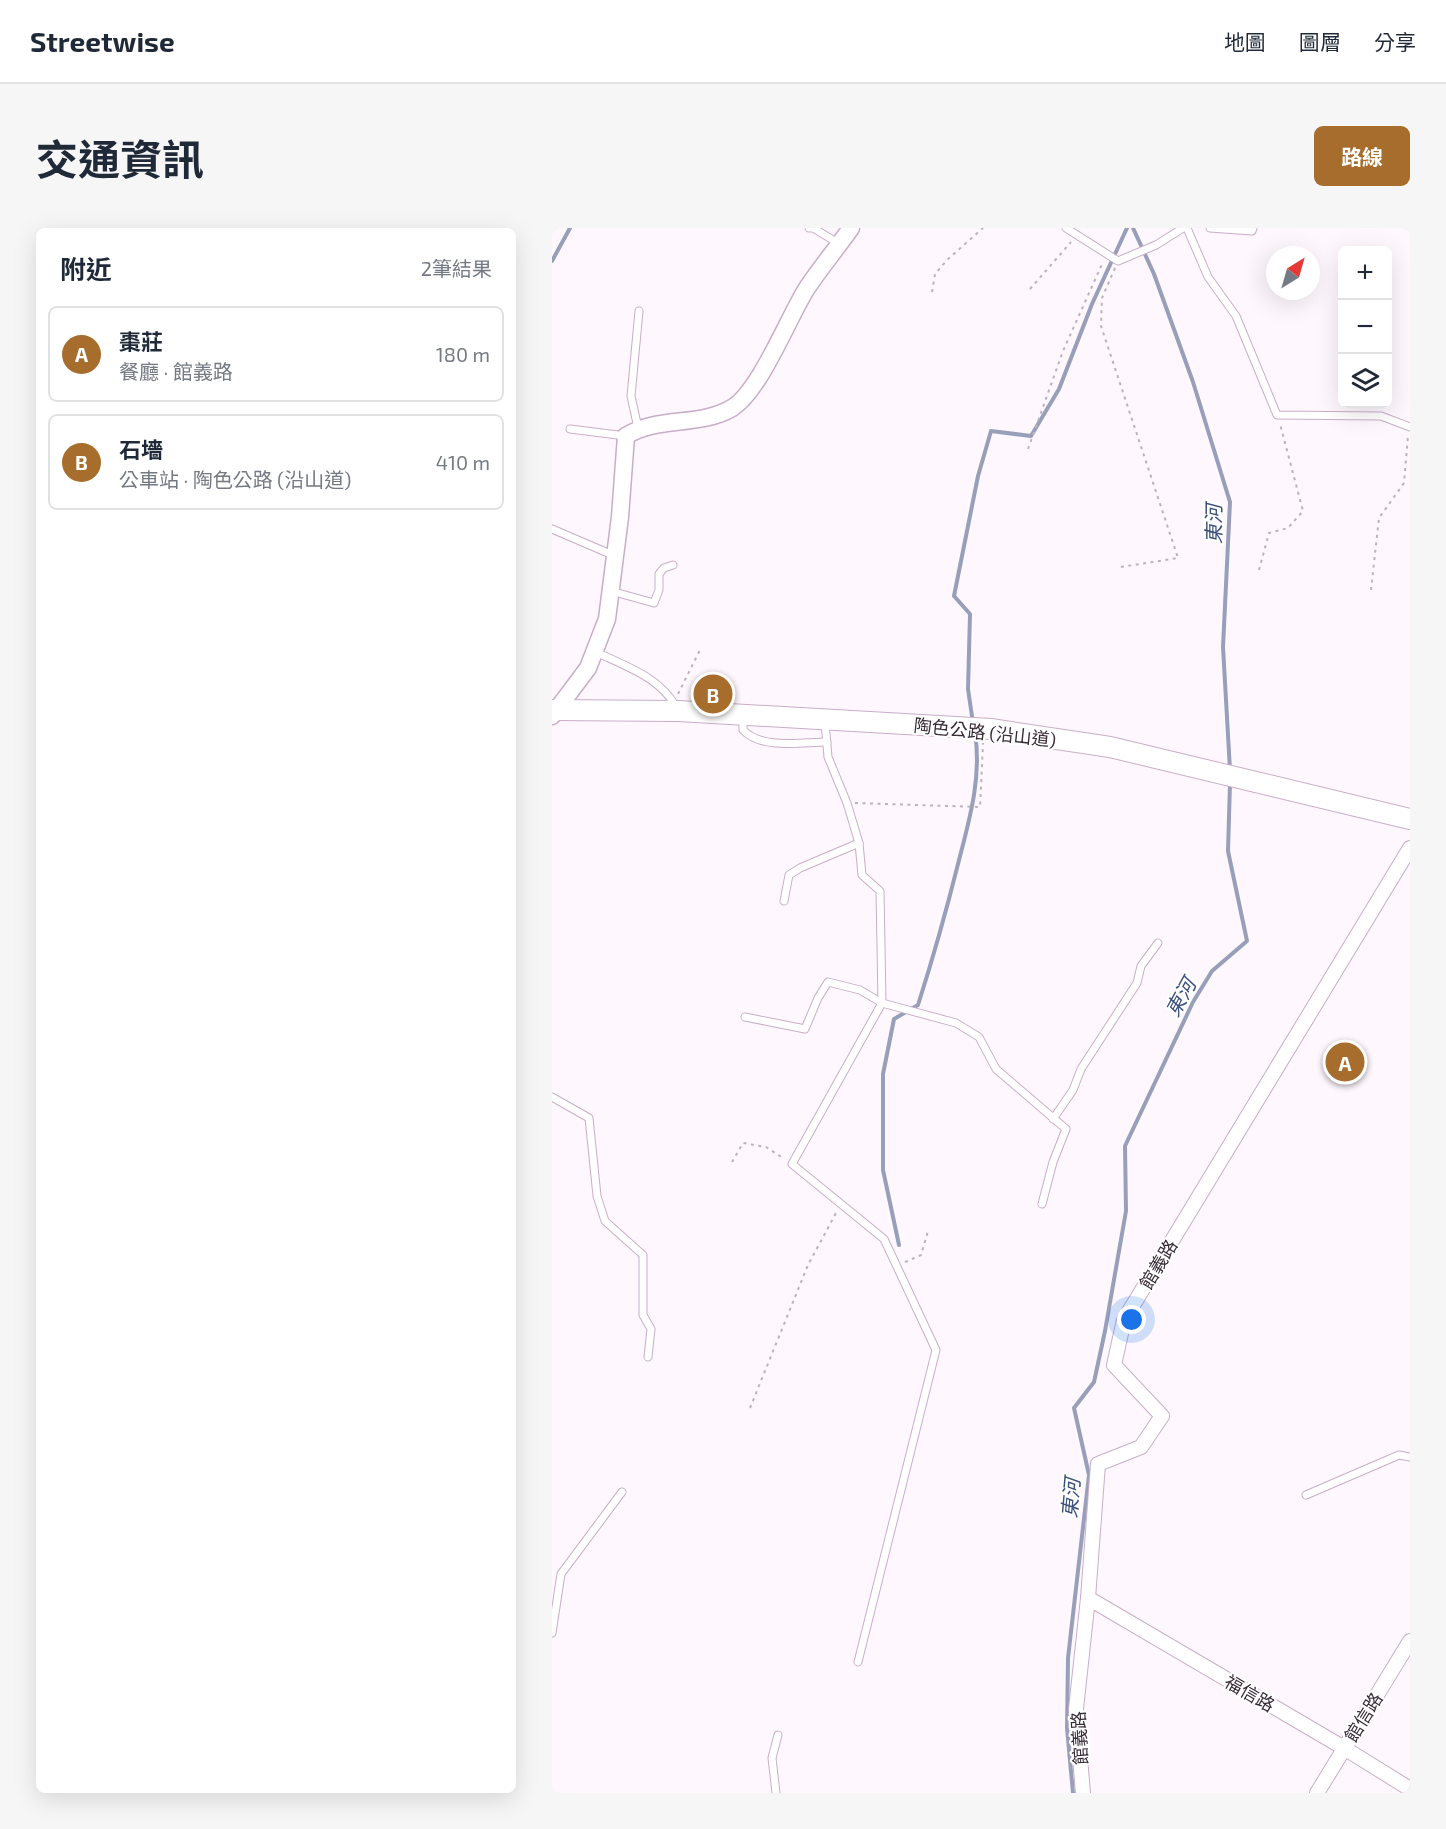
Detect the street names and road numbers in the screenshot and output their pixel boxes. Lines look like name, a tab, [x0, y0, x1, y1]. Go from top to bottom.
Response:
street label: 陶色公路 (沿山道)	[913, 714, 1057, 750]
street label: 館義路	[1135, 1235, 1181, 1293]
street label: 福信路	[1221, 1670, 1279, 1716]
street label: 館信路	[1339, 1688, 1387, 1746]
street label: 館義路	[1067, 1710, 1091, 1766]

